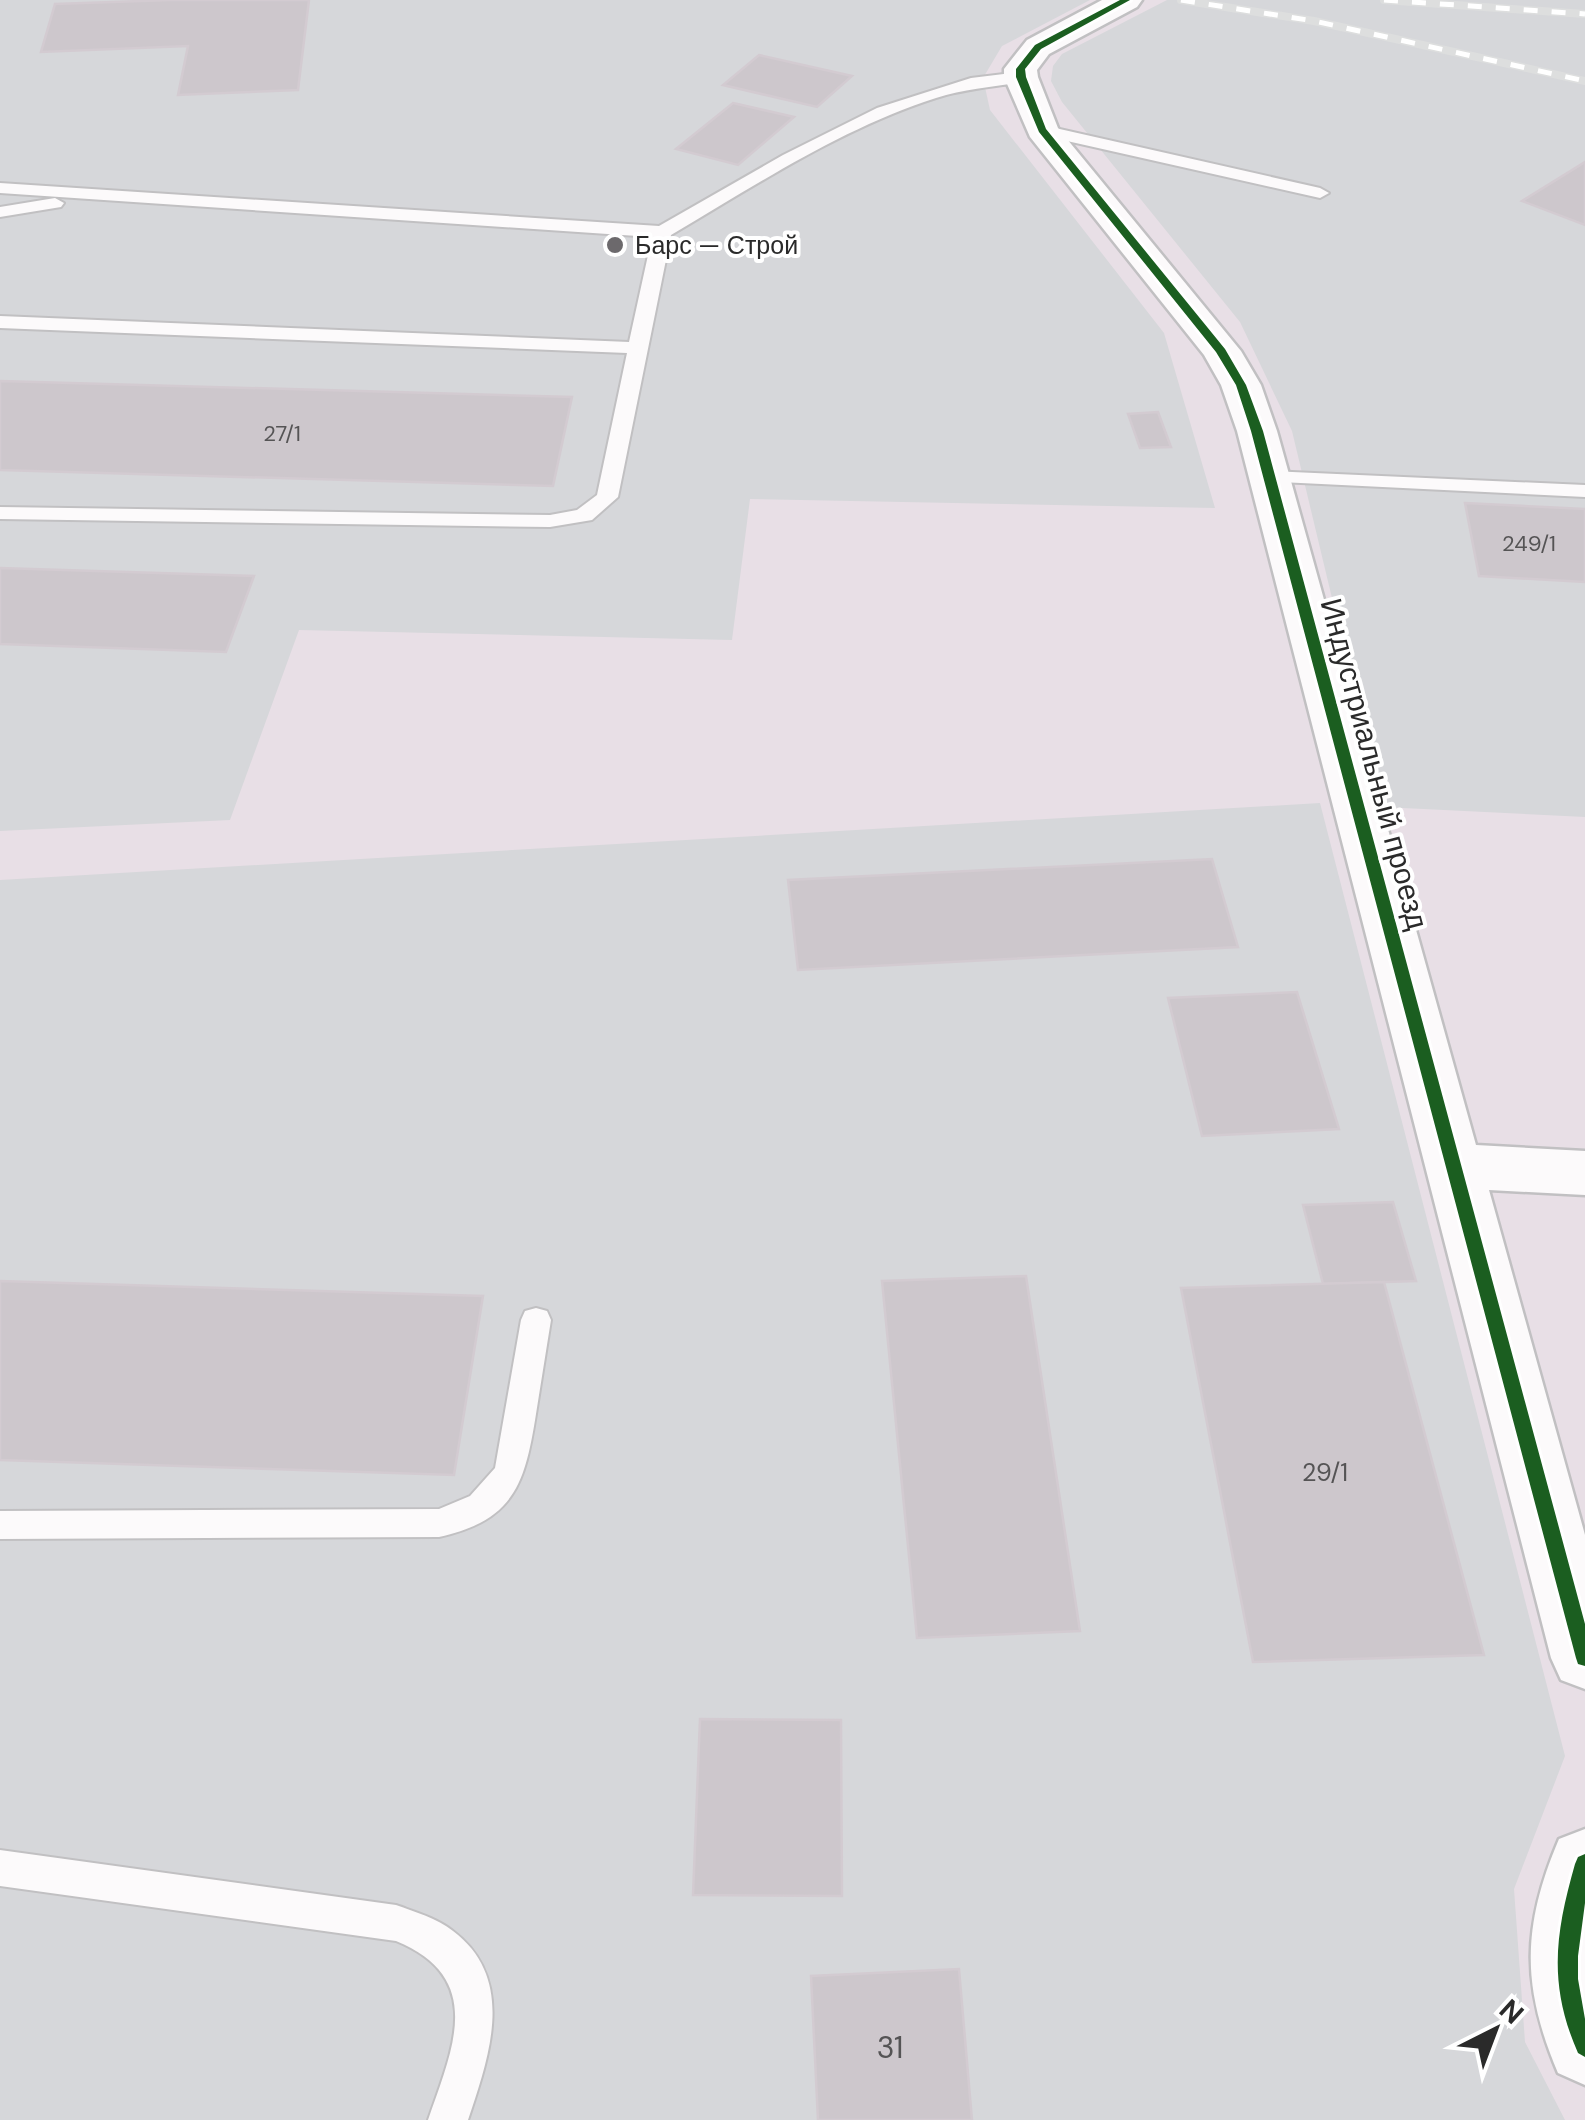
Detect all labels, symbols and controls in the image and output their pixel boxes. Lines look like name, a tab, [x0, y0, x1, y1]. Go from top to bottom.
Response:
place label: Барс — Строй	[635, 229, 798, 262]
marker: Барс — Строй	[604, 234, 626, 256]
house number: 27/1	[263, 419, 301, 448]
house number: 249/1	[1502, 529, 1556, 558]
street label: Индустриальный проезд	[1311, 594, 1438, 934]
house number: 29/1	[1302, 1456, 1348, 1489]
north arrow	[1445, 1980, 1545, 2080]
text: N	[1491, 1991, 1531, 2032]
house number: 31	[877, 2028, 903, 2067]

